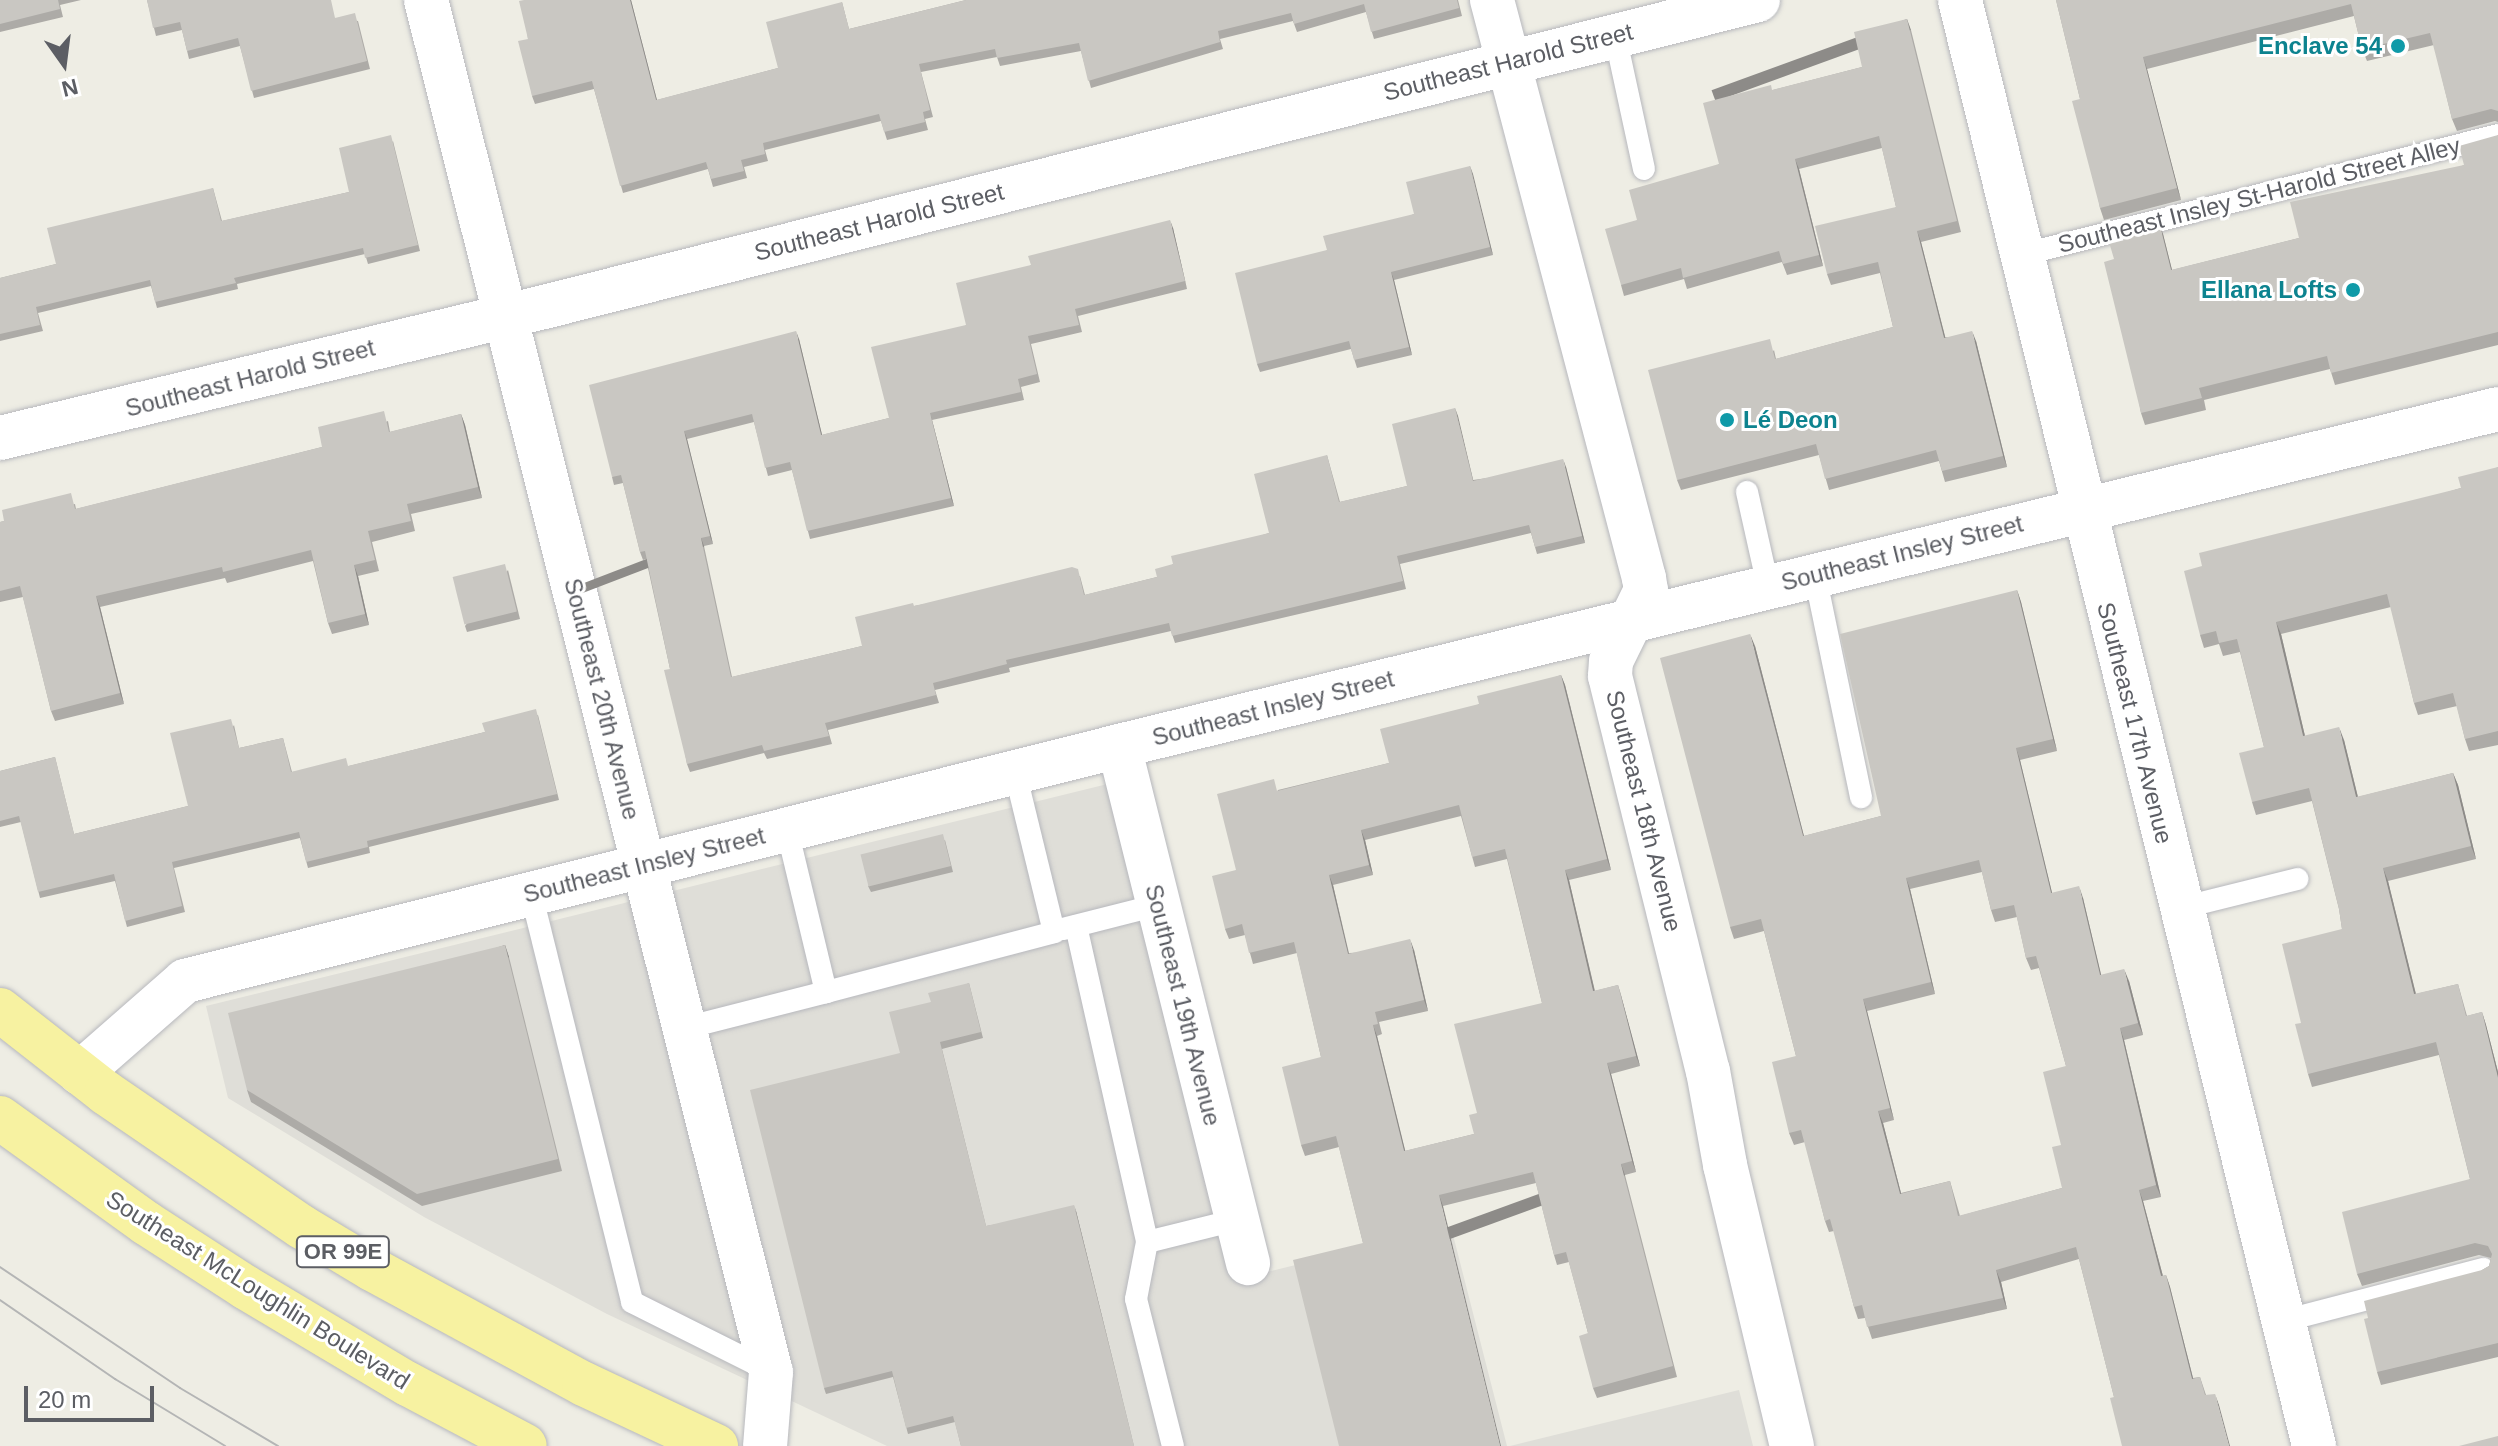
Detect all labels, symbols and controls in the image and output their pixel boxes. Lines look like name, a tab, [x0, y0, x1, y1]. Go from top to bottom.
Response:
street label: Southeast Harold Street	[1380, 17, 1636, 107]
north arrow	[24, 24, 104, 104]
place label: Enclave 54	[2258, 32, 2382, 60]
marker: Enclave 54	[2389, 37, 2407, 55]
text: N	[59, 74, 81, 102]
street label: Southeast Insley St-Harold Street Alley	[2054, 131, 2464, 259]
street label: Southeast Harold Street	[751, 177, 1007, 267]
place label: Ellana Lofts	[2201, 276, 2337, 304]
marker: Ellana Lofts	[2344, 281, 2362, 299]
street label: Southeast Harold Street	[122, 333, 378, 423]
place label: Lé Deon	[1743, 406, 1838, 434]
marker: Lé Deon	[1718, 411, 1736, 429]
street label: Southeast Insley Street	[1778, 509, 2026, 597]
street label: Southeast 20th Avenue	[558, 575, 646, 823]
street label: Southeast 17th Avenue	[2091, 599, 2179, 847]
street label: Southeast Insley Street	[1149, 664, 1397, 752]
street label: Southeast 18th Avenue	[1600, 687, 1688, 935]
street label: Southeast Insley Street	[520, 821, 768, 909]
street label: Southeast 19th Avenue	[1139, 881, 1227, 1129]
street label: Southeast McLoughlin Boulevard	[101, 1184, 415, 1396]
road number: OR 99E	[295, 1234, 391, 1270]
scale bar	[28, 1370, 158, 1420]
text: 20 m	[38, 1386, 91, 1413]

